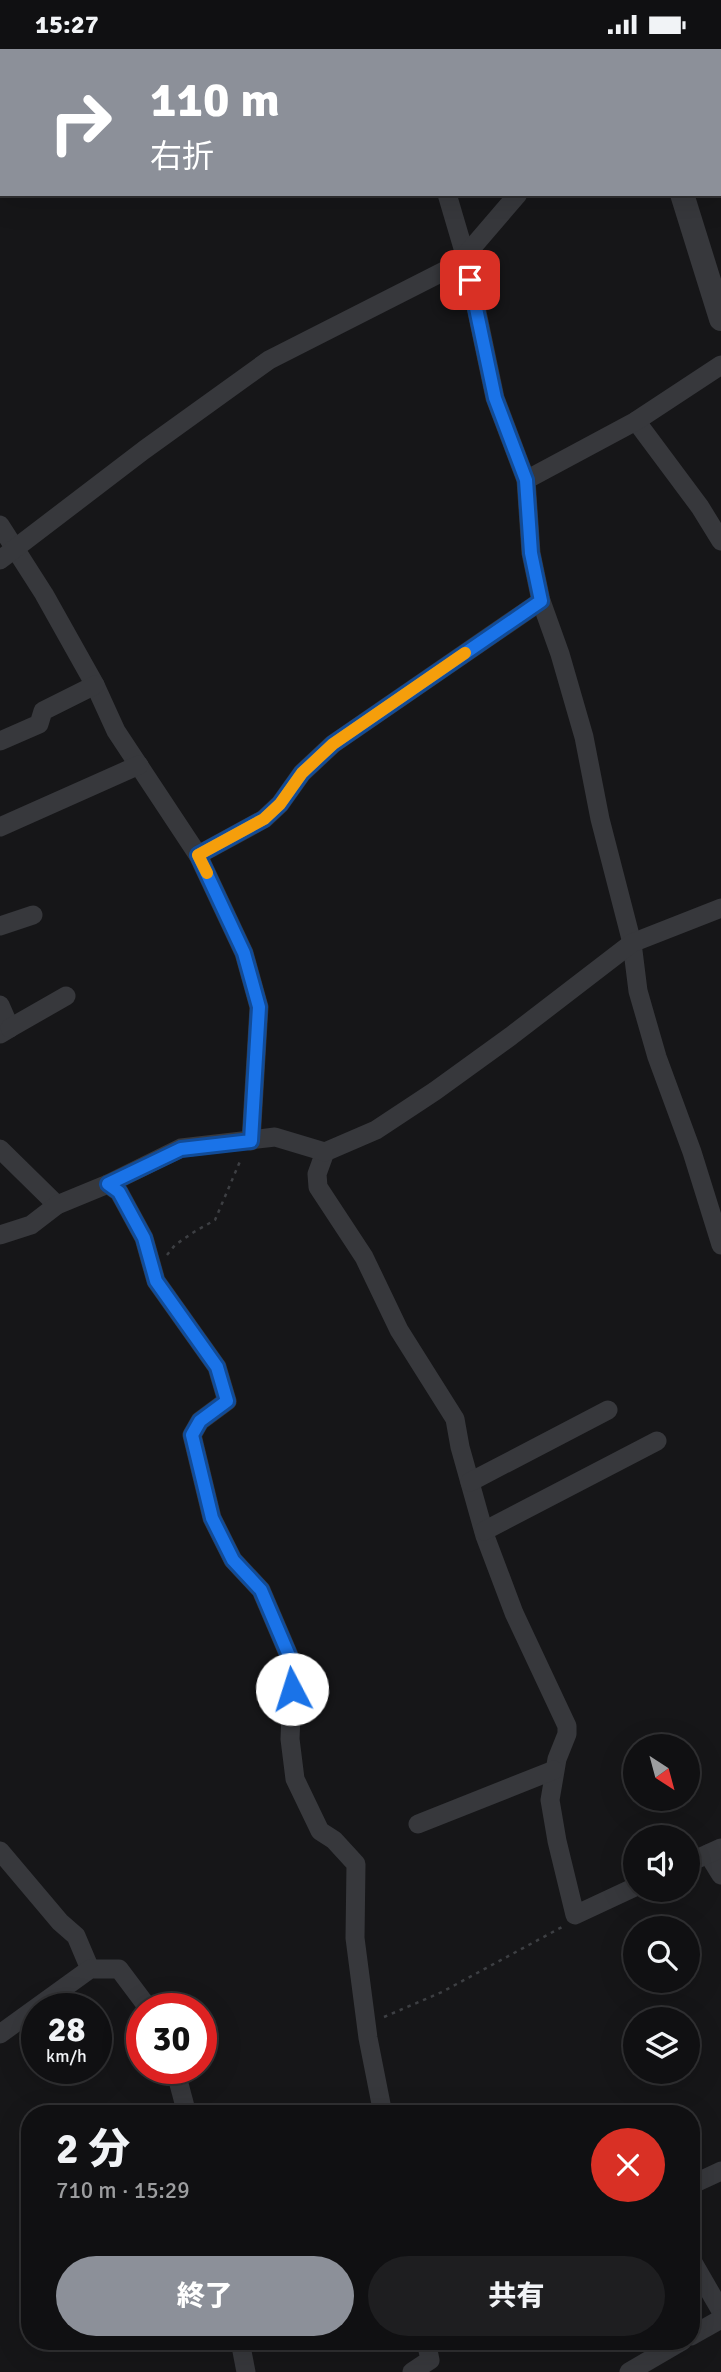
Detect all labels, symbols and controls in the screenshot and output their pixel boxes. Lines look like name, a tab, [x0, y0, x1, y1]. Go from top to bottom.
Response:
text: 15:27	[35, 9, 99, 41]
text: 110 m	[150, 70, 280, 130]
icon: right	[35, 77, 126, 168]
text: 右折	[150, 137, 214, 176]
pin	[440, 250, 500, 310]
icon: arrive	[451, 261, 489, 299]
position arrow	[255, 1652, 329, 1726]
north arrow	[623, 1734, 700, 1811]
map controls	[623, 1734, 700, 2084]
button: sound	[623, 1825, 700, 1902]
button: search	[623, 1916, 700, 1993]
speed limit sign: 30	[126, 1993, 217, 2084]
button: layers	[623, 2007, 700, 2084]
text: 28	[48, 2008, 85, 2051]
text: km/h	[46, 2045, 87, 2067]
text: 2 分	[56, 2124, 130, 2175]
button: close	[591, 2128, 665, 2202]
text: 710 m · 15:29	[56, 2176, 190, 2205]
button: 終了	[56, 2256, 354, 2336]
button: 共有	[368, 2256, 665, 2336]

